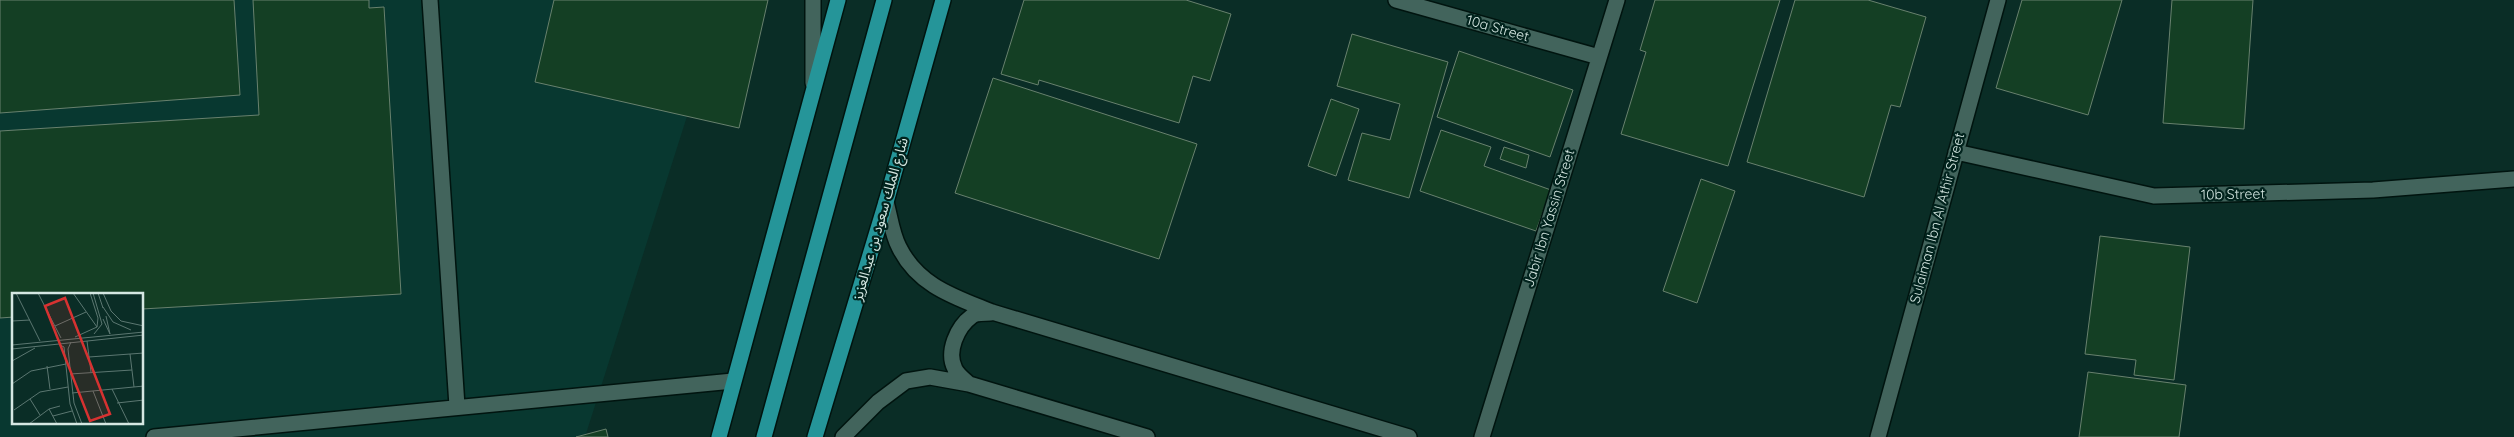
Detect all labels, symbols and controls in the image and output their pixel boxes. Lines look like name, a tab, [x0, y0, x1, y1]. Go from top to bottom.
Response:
street label: 10a Street	[1465, 11, 1532, 46]
street label: Sulaiman Ibn Al Athir Street	[1906, 130, 1969, 305]
street label: شارع الملك سعود بن عبدالعزيز	[848, 135, 914, 304]
street label: Jabir Ibn Yassin Street	[1519, 147, 1579, 289]
street label: 10b Street	[2201, 184, 2265, 204]
inset map	[12, 293, 144, 424]

